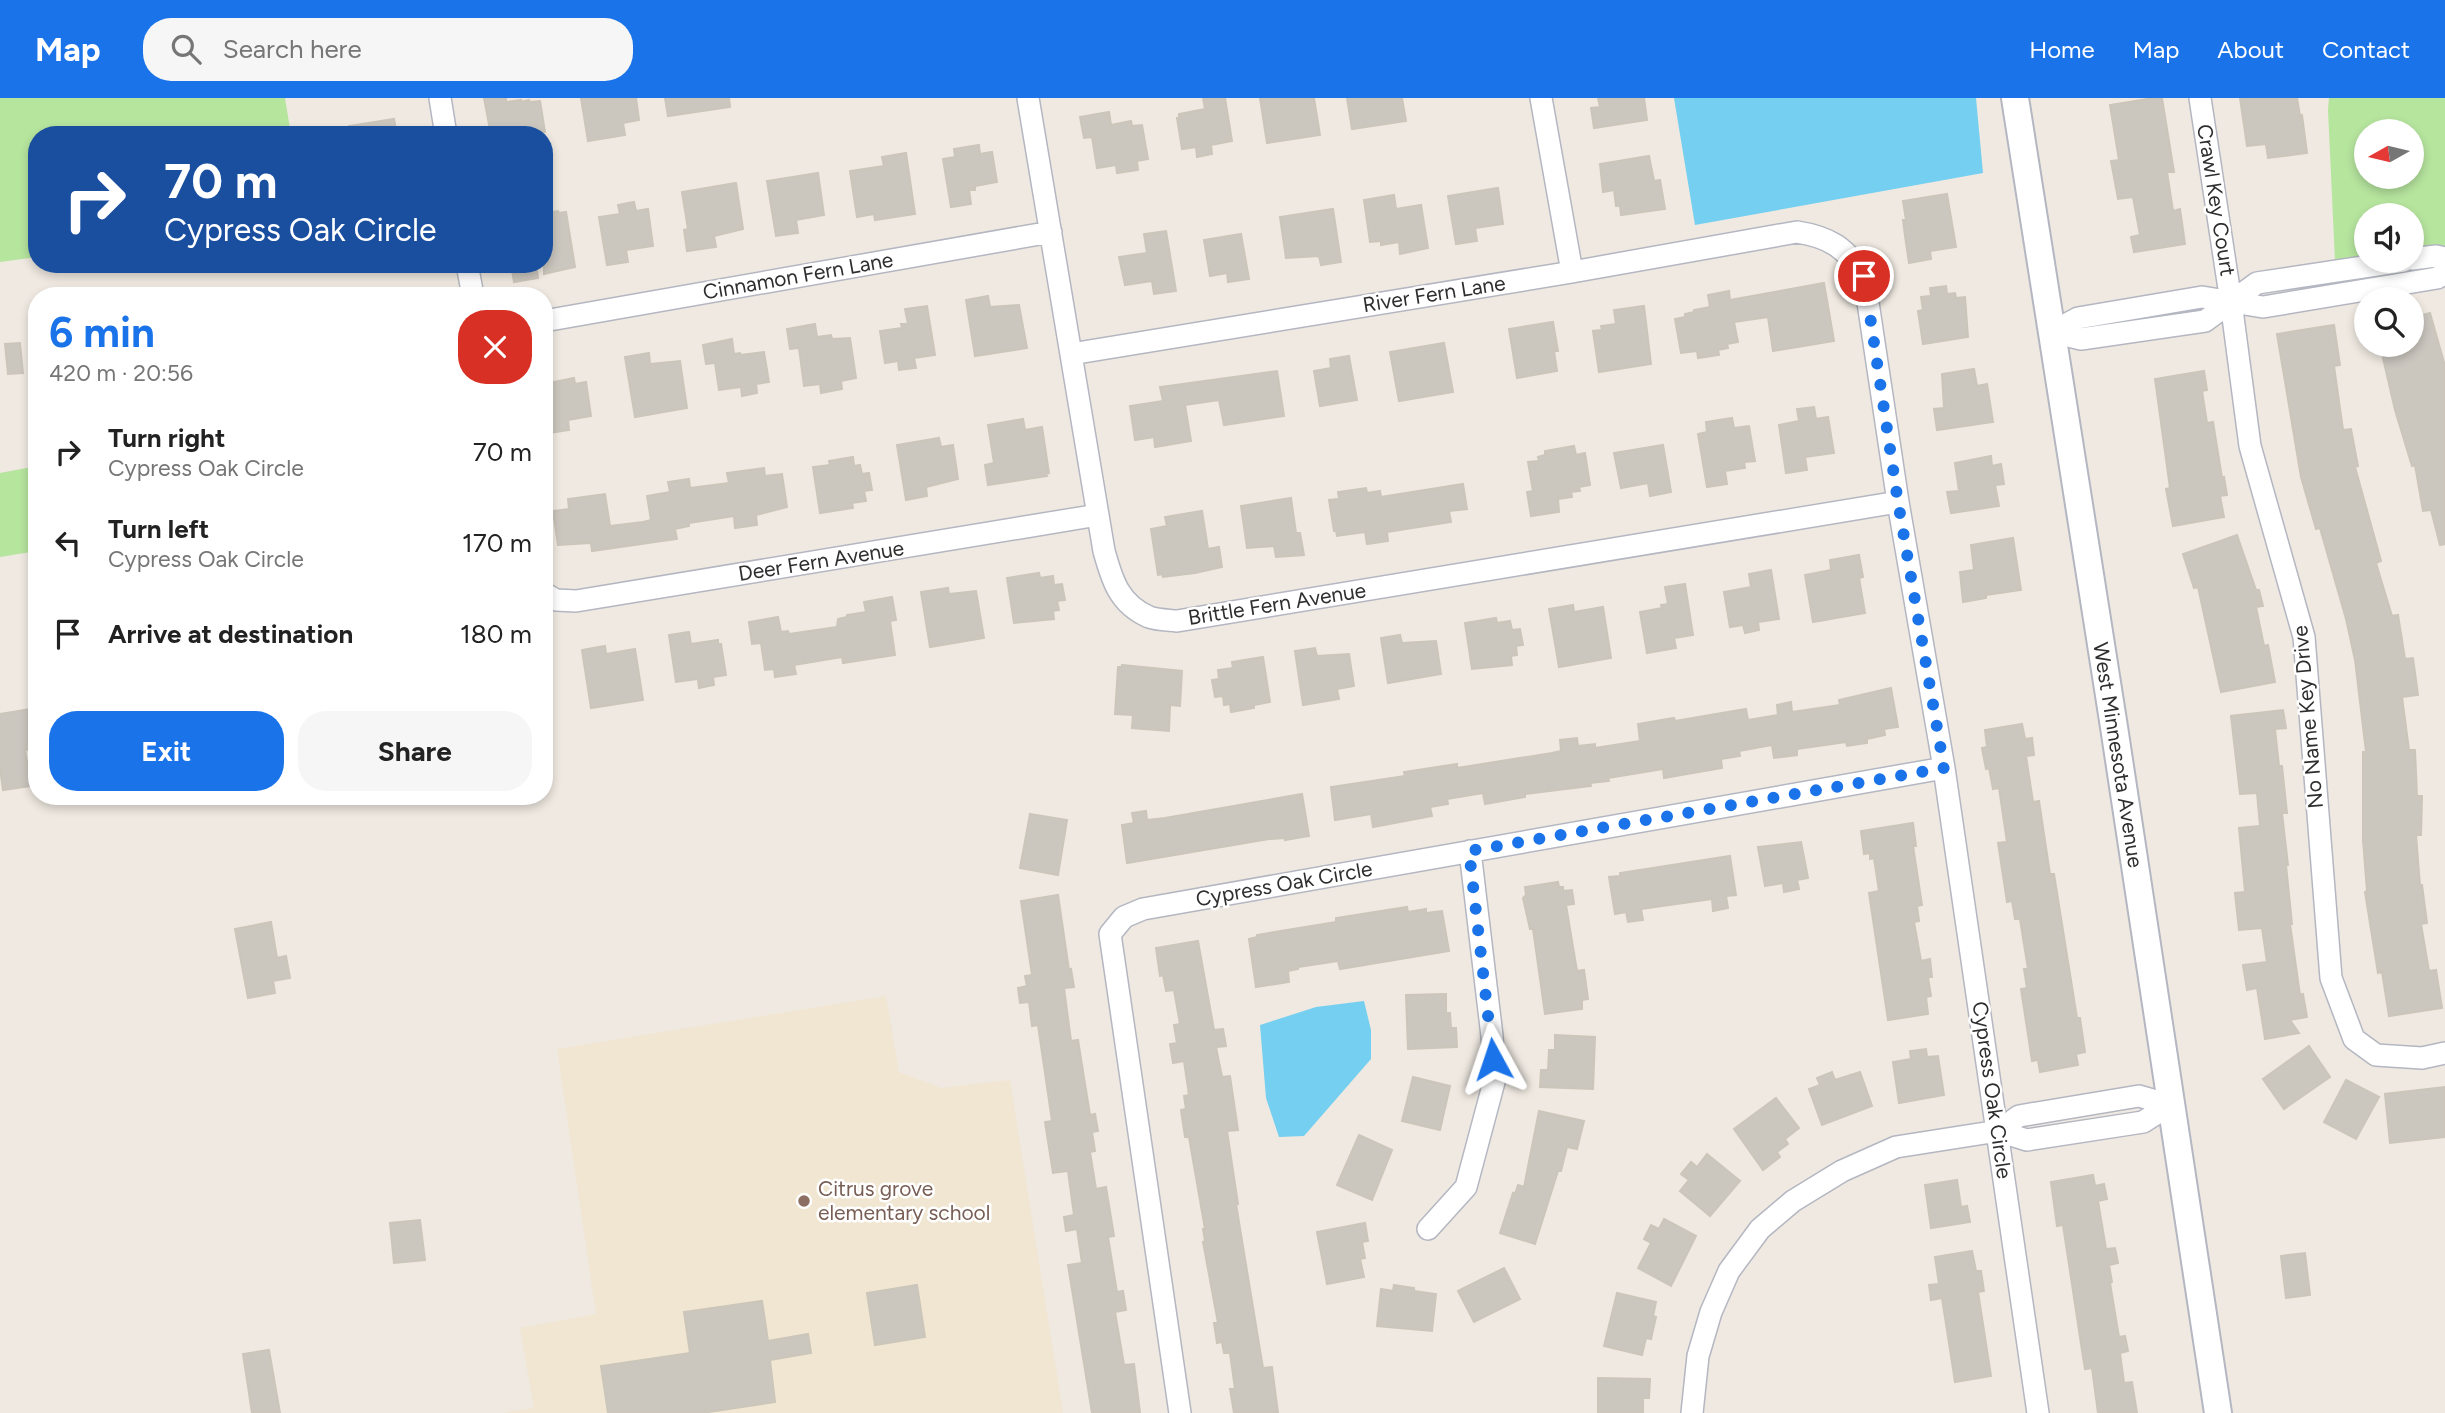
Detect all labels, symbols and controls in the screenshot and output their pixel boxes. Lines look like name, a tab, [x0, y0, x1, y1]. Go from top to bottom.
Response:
search box	[143, 18, 633, 81]
text: Map	[35, 30, 101, 69]
icon: search	[167, 30, 205, 68]
text: Search here	[223, 33, 362, 65]
text: Home	[2029, 35, 2095, 64]
text: Map	[2133, 35, 2179, 64]
text: About	[2217, 35, 2284, 64]
text: Contact	[2322, 35, 2410, 64]
north arrow	[2354, 119, 2424, 189]
map controls	[2354, 119, 2424, 357]
street label: Crawl Key Court	[2192, 122, 2241, 278]
text: 70 m	[164, 151, 277, 210]
icon: right	[49, 154, 140, 245]
button: sound	[2354, 203, 2424, 273]
text: Cypress Oak Circle	[164, 211, 437, 249]
street label: Cinnamon Fern Lane	[701, 246, 895, 305]
pin	[1834, 246, 1894, 306]
icon: arrive	[1845, 257, 1883, 295]
street label: River Fern Lane	[1361, 270, 1507, 317]
button: search	[2354, 287, 2424, 357]
text: 6 min	[49, 307, 155, 358]
button: close	[458, 310, 532, 384]
text: 420 m · 20:56	[49, 359, 193, 387]
text: Turn right	[108, 422, 225, 454]
icon: right	[49, 433, 87, 471]
text: 70 m	[473, 436, 532, 468]
text: Cypress Oak Circle	[108, 454, 304, 482]
text: Turn left	[108, 513, 209, 545]
icon: left	[49, 524, 87, 562]
text: 170 m	[462, 527, 532, 559]
street label: Deer Fern Avenue	[736, 535, 906, 586]
text: Cypress Oak Circle	[108, 545, 304, 573]
street label: Brittle Fern Avenue	[1186, 577, 1368, 630]
icon: arrive	[49, 615, 87, 653]
text: Arrive at destination	[108, 618, 353, 650]
text: 180 m	[460, 618, 532, 650]
street label: No Name Key Drive	[2287, 624, 2328, 810]
street label: West Minnesota Avenue	[2088, 640, 2149, 869]
button: Exit	[49, 711, 284, 791]
button: Share	[298, 711, 532, 791]
street label: Cypress Oak Circle	[1194, 856, 1374, 911]
street label: Cypress Oak Circle	[1968, 1000, 2017, 1180]
position arrow	[1456, 1022, 1530, 1096]
place label: Citrus grove elementary school	[818, 1176, 990, 1225]
marker: Citrus grove elementary school	[796, 1193, 812, 1209]

